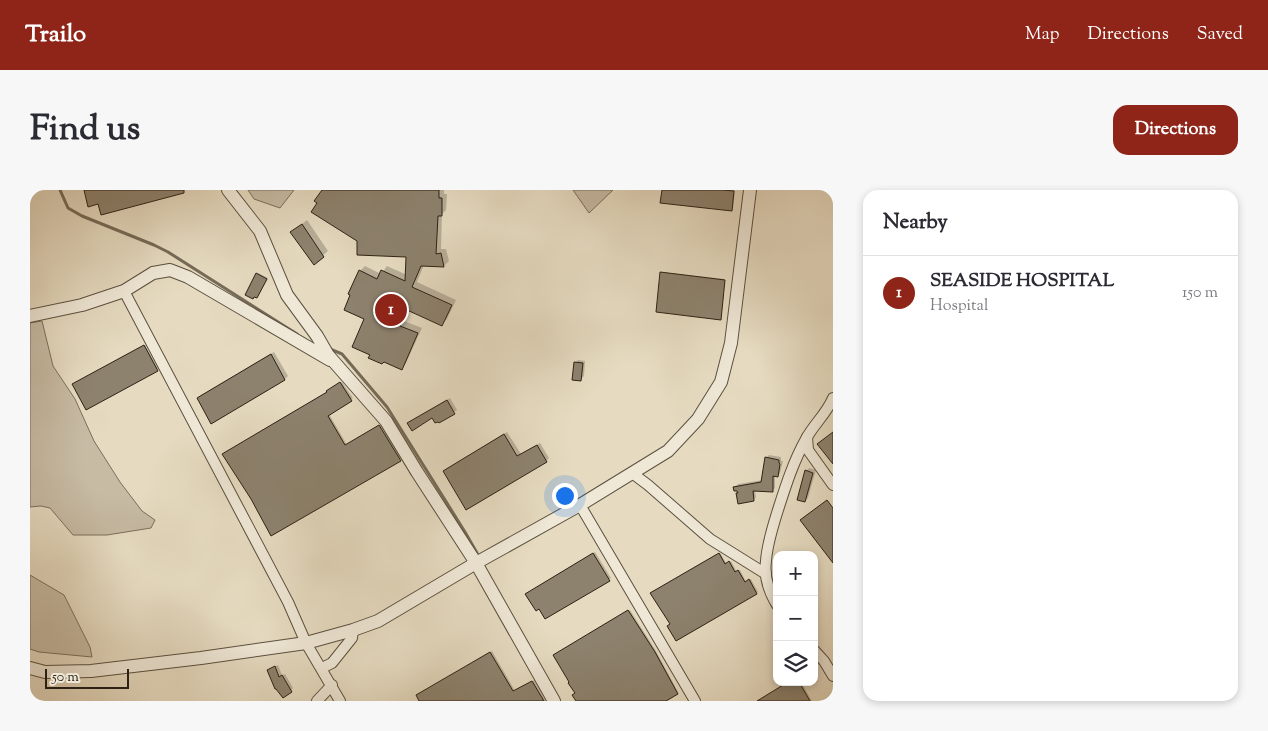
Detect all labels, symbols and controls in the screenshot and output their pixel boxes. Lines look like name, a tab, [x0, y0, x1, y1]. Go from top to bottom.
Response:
text: Trailo	[25, 18, 86, 52]
text: Map	[1025, 22, 1060, 48]
text: Directions	[1088, 22, 1169, 48]
text: Saved	[1197, 22, 1243, 48]
text: Find us	[30, 105, 140, 156]
button: Directions	[1113, 105, 1238, 155]
text: Nearby	[883, 208, 948, 238]
text: SEASIDE HOSPITAL	[930, 268, 1114, 295]
text: 1	[896, 282, 902, 305]
text: 150 m	[1182, 282, 1218, 305]
pin: 1	[375, 291, 407, 329]
text: Hospital	[930, 295, 988, 318]
your location	[552, 483, 578, 509]
map controls	[773, 551, 818, 686]
button: +	[773, 551, 818, 596]
button: −	[773, 596, 818, 641]
button: layers	[773, 641, 818, 686]
scale bar	[45, 666, 129, 689]
text: 50 m	[52, 668, 79, 688]

